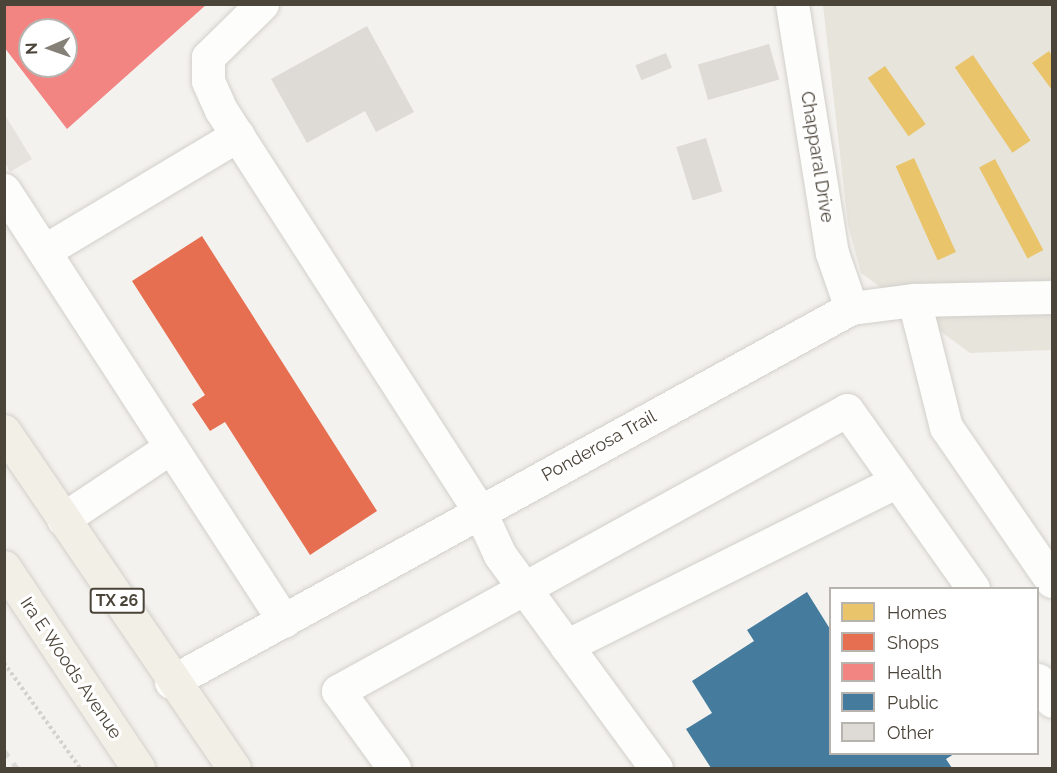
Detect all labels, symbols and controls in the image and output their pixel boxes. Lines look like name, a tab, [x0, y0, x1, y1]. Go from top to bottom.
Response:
north arrow	[18, 18, 78, 78]
text: N	[22, 42, 41, 55]
street label: Chapparal Drive	[796, 90, 838, 224]
street label: Ponderosa Trail	[538, 406, 660, 486]
legend	[829, 587, 1039, 755]
road number: TX 26	[88, 588, 146, 614]
street label: Ira E Woods Avenue	[15, 593, 127, 743]
text: Homes	[887, 602, 947, 623]
text: Shops	[887, 632, 939, 653]
text: Health	[887, 662, 942, 683]
text: Public	[887, 692, 939, 713]
text: Other	[887, 722, 934, 743]

